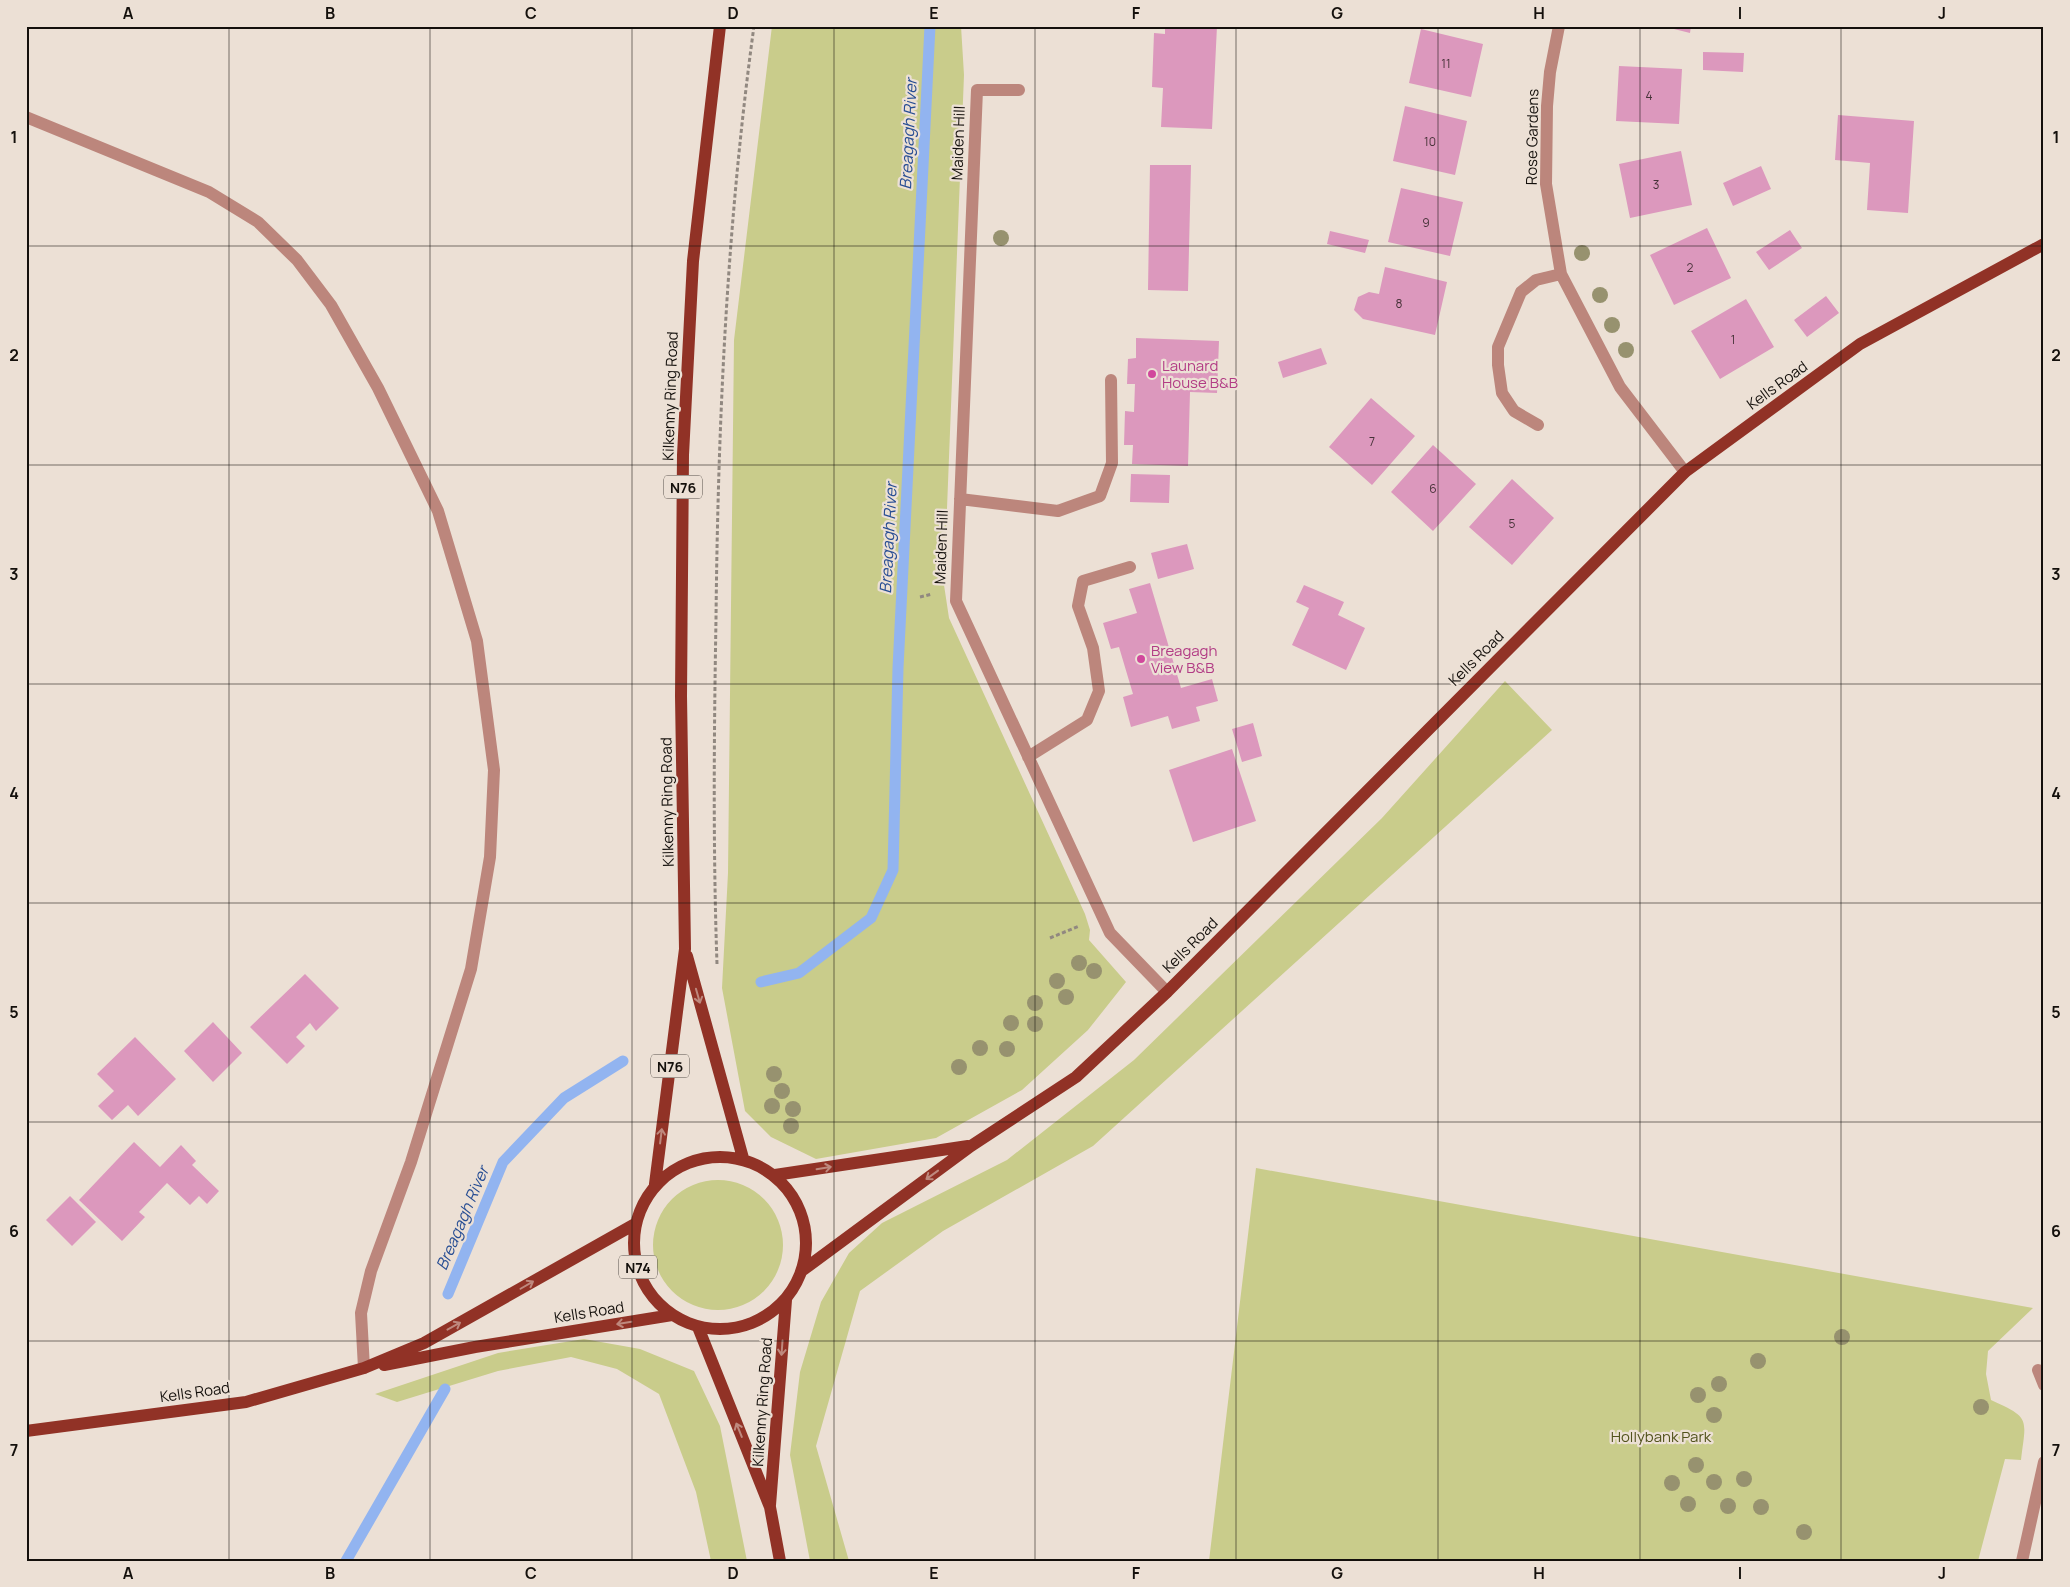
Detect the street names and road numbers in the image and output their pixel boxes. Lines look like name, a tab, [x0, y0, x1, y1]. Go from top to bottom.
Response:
street label: Rose Gardens	[1521, 89, 1543, 185]
street label: Maiden Hill	[946, 105, 970, 181]
street label: Kilkenny Ring Road	[657, 331, 683, 461]
street label: Kells Road	[1742, 356, 1812, 414]
road number: N76	[664, 476, 702, 498]
street label: Maiden Hill	[929, 509, 953, 585]
street label: Kells Road	[1444, 626, 1508, 690]
street label: Kilkenny Ring Road	[655, 737, 679, 867]
street label: Kells Road	[1158, 913, 1222, 977]
road number: N76	[651, 1054, 689, 1078]
road number: N74	[619, 1256, 657, 1278]
street label: Kells Road	[553, 1296, 625, 1328]
street label: Kilkenny Ring Road	[747, 1337, 777, 1467]
street label: Kells Road	[159, 1377, 231, 1407]

